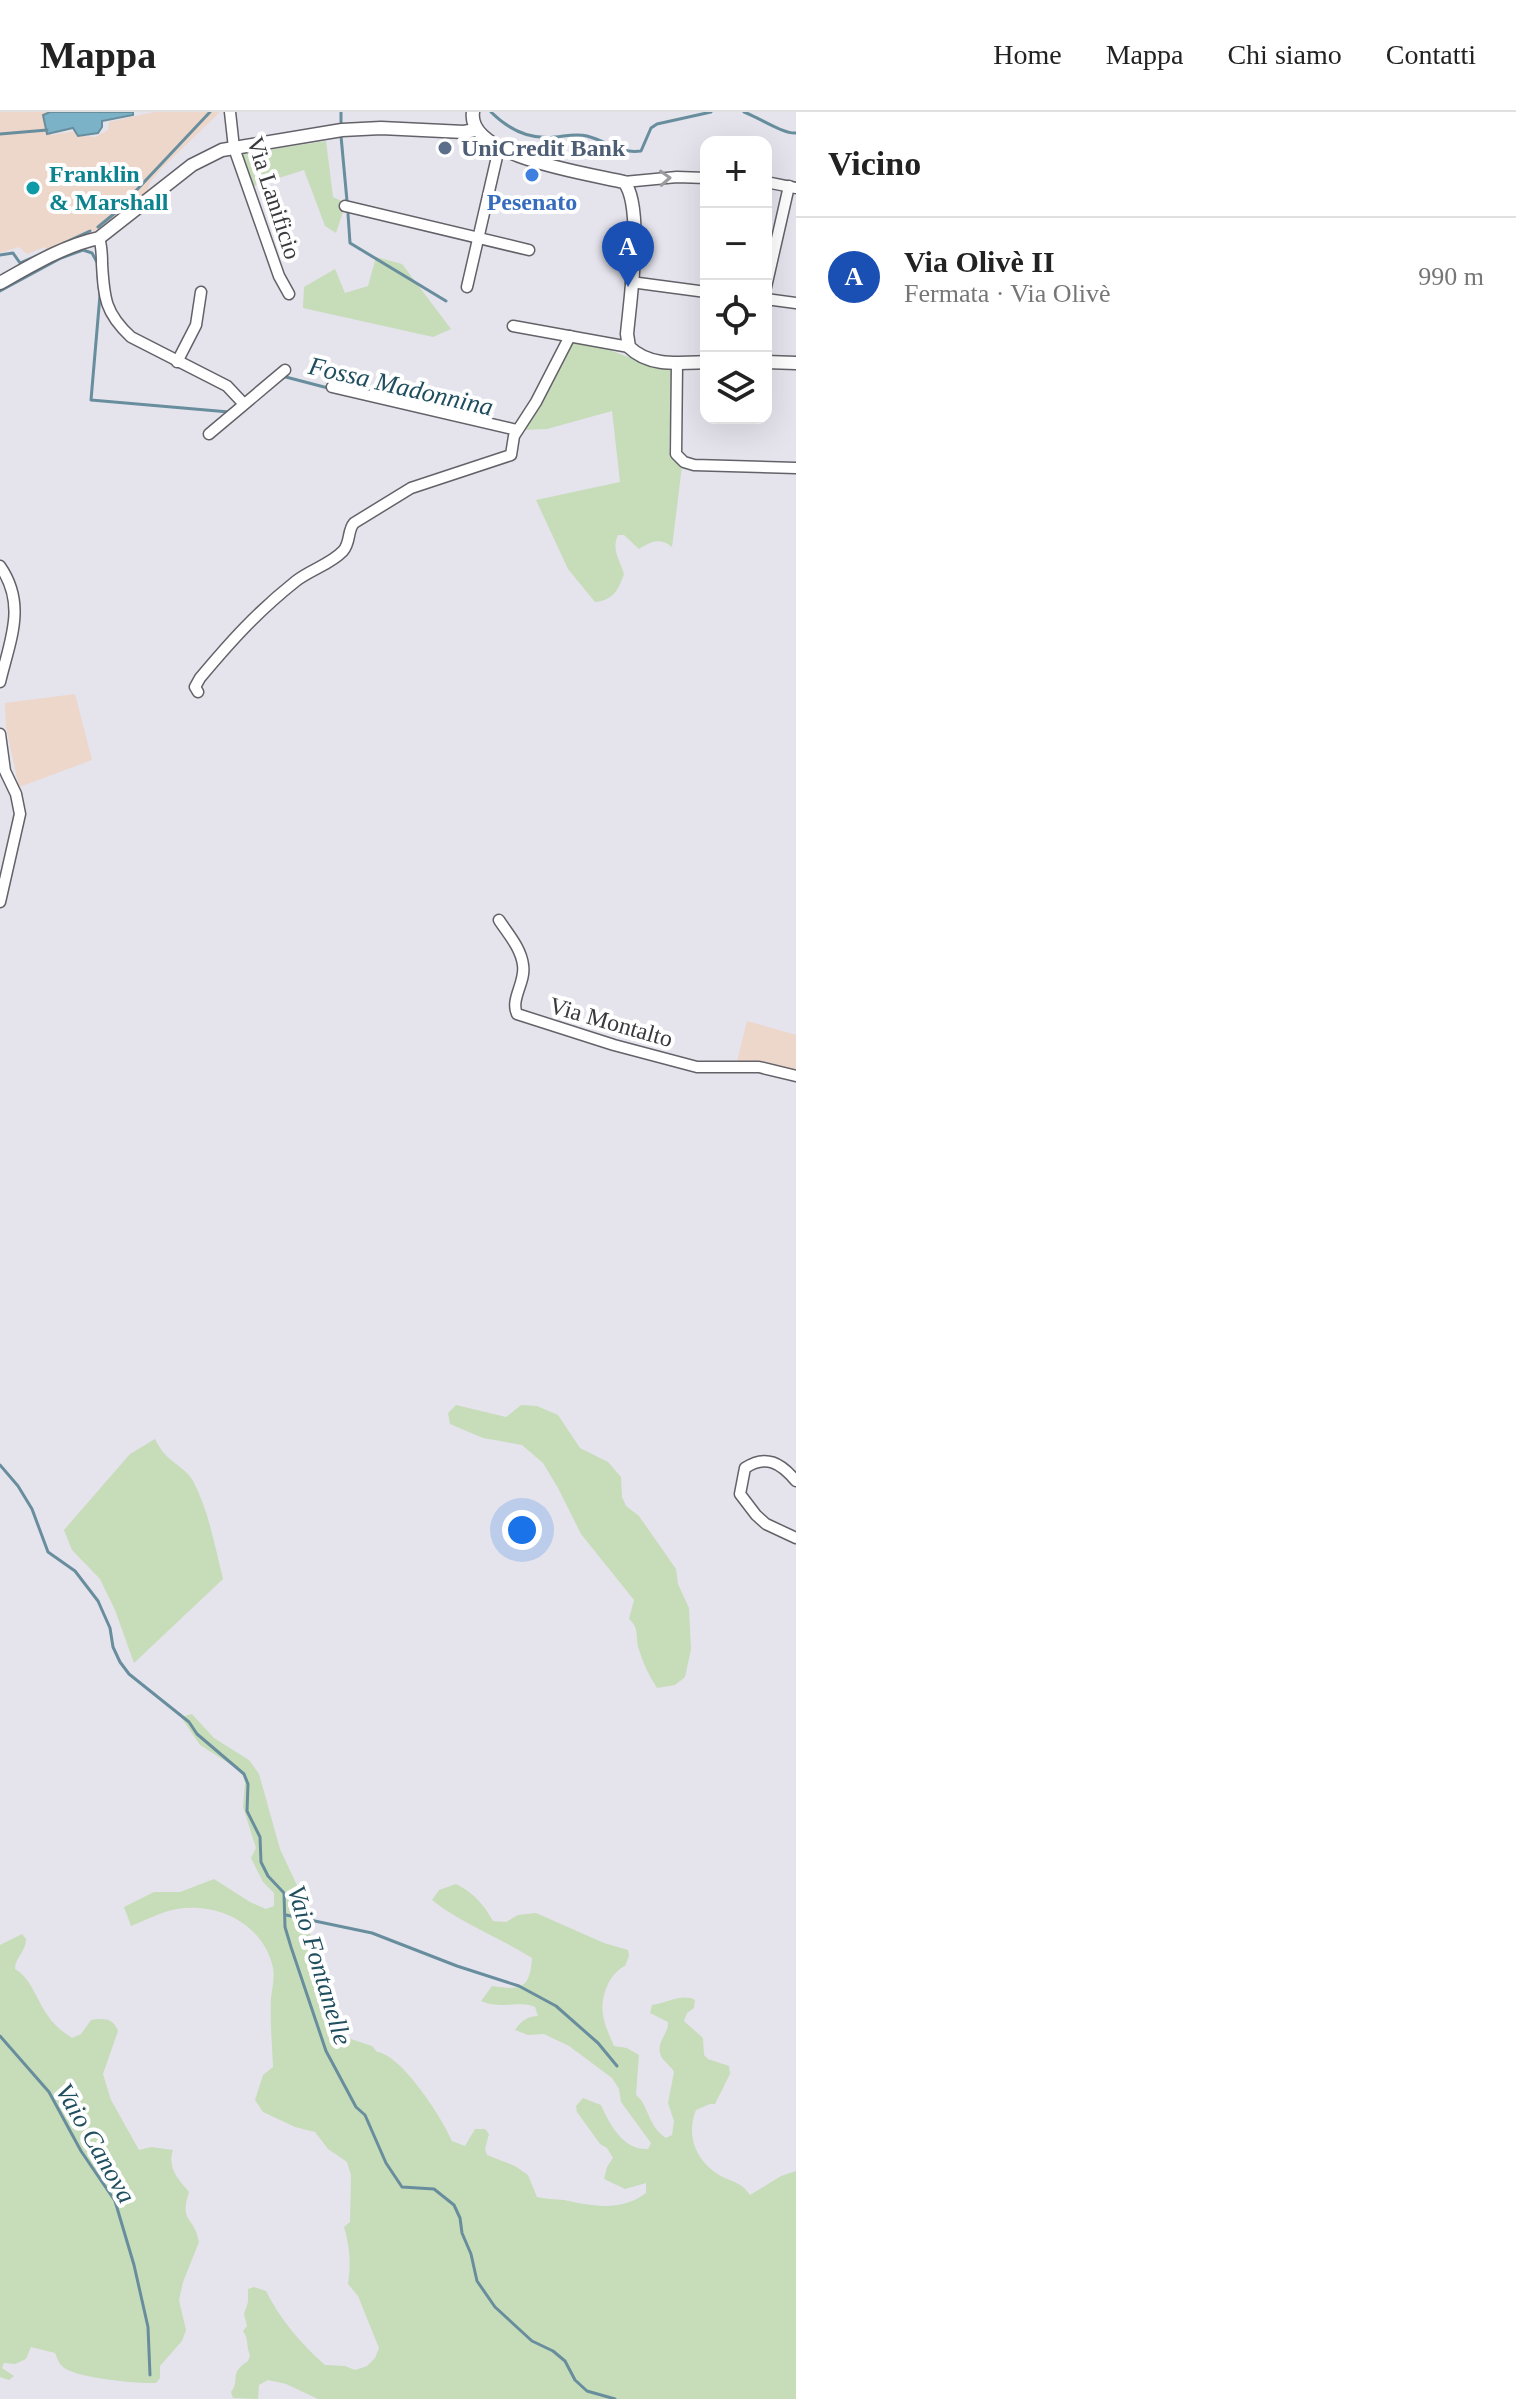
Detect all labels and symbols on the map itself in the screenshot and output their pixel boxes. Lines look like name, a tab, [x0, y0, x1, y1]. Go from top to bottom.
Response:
street label: Via Lanificio	[242, 134, 306, 262]
place label: UniCredit Bank	[461, 135, 626, 161]
marker: UniCredit Bank	[436, 139, 454, 157]
place label: Franklin & Marshall	[49, 161, 169, 215]
marker: Pesenato	[523, 166, 541, 184]
one-way arrow	[659, 169, 672, 186]
marker: Franklin & Marshall	[24, 179, 42, 197]
place label: Pesenato	[487, 189, 577, 215]
pin: A	[602, 221, 654, 287]
water label: Fossa Madonnina	[305, 351, 496, 422]
street label: Via Montalto	[546, 992, 676, 1052]
your location	[502, 1510, 542, 1550]
water label: Vaio Fontanelle	[281, 1882, 358, 2048]
water label: Vaio Canova	[50, 2078, 142, 2208]

